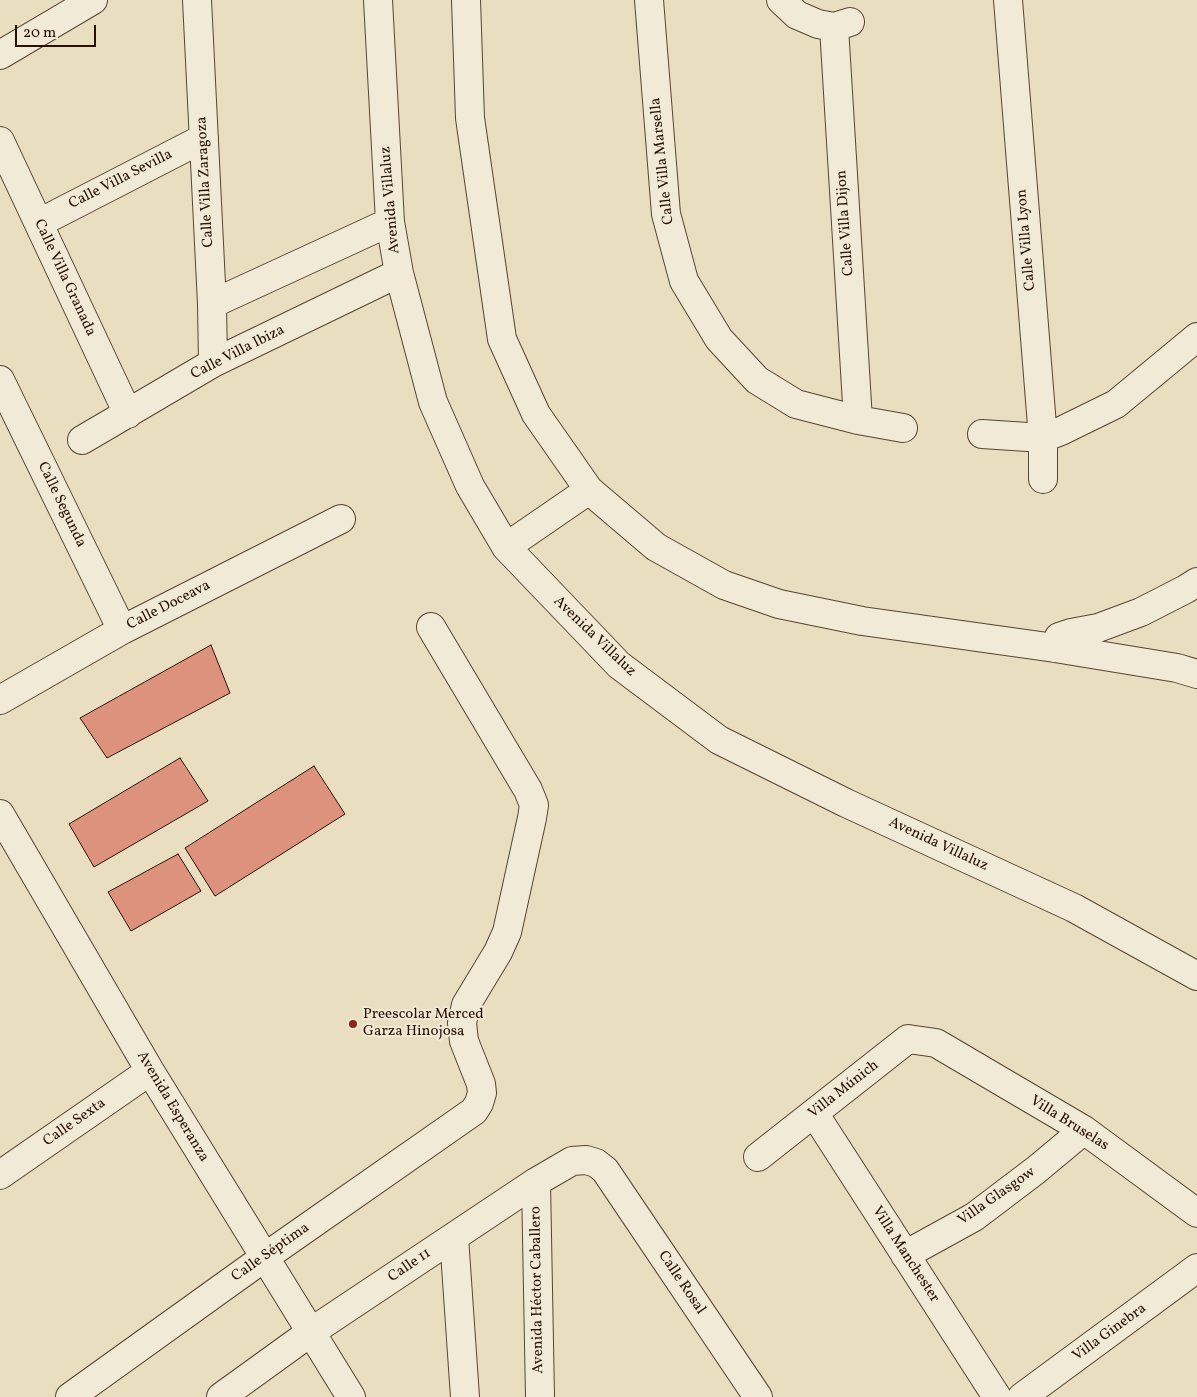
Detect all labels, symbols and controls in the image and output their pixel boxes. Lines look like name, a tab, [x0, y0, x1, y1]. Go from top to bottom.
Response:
scale bar	[18, 15, 99, 47]
text: 20 m	[23, 23, 56, 44]
street label: Calle Villa Marsella	[647, 97, 679, 225]
street label: Calle Villa Zaragoza	[194, 116, 218, 248]
street label: Avenida Villaluz	[377, 145, 405, 255]
street label: Calle Villa Sevilla	[66, 146, 176, 214]
street label: Calle Villa Dijon	[833, 169, 859, 277]
street label: Calle Villa Lyon	[1014, 188, 1040, 292]
street label: Calle Villa Granada	[29, 217, 99, 339]
street label: Calle Villa Ibiza	[188, 322, 288, 384]
street label: Calle Segunda	[33, 459, 89, 551]
street label: Calle Doceava	[124, 577, 214, 635]
street label: Avenida Villaluz	[549, 593, 639, 681]
street label: Avenida Villaluz	[885, 814, 991, 876]
place label: Preescolar Merced Garza Hinojosa	[363, 1006, 484, 1041]
marker: Preescolar Merced Garza Hinojosa	[347, 1018, 359, 1030]
street label: Avenida Esperanza	[132, 1048, 212, 1166]
street label: Villa Múnich	[805, 1057, 883, 1123]
street label: Villa Bruselas	[1026, 1093, 1112, 1155]
street label: Calle Sexta	[40, 1095, 110, 1151]
street label: Villa Glasgow	[955, 1164, 1039, 1230]
street label: Villa Manchester	[867, 1203, 943, 1307]
street label: Avenida Héctor Caballero	[528, 1206, 548, 1374]
street label: Calle Séptima	[229, 1220, 313, 1286]
street label: Calle 11	[385, 1245, 435, 1287]
street label: Calle Rosal	[653, 1248, 709, 1318]
street label: Villa Ginebra	[1070, 1300, 1150, 1366]

